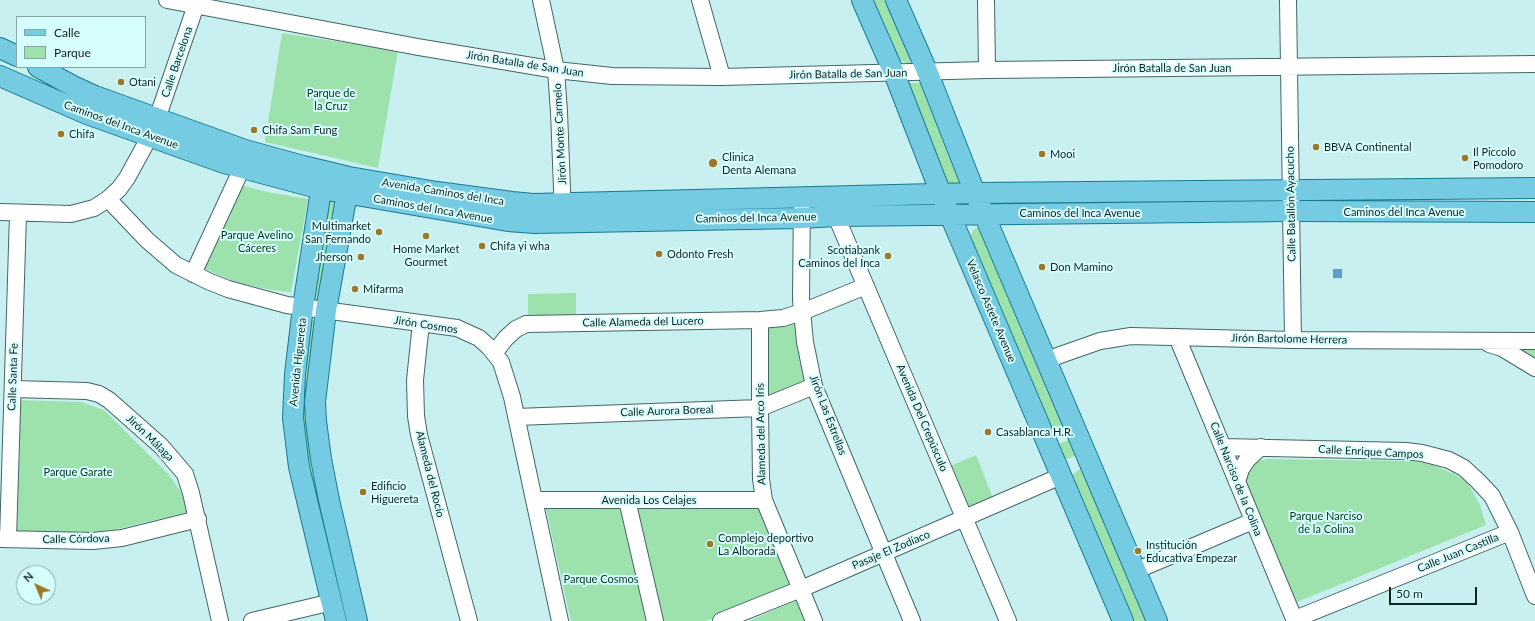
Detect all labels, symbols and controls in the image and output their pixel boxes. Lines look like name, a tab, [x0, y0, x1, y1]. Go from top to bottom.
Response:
legend	[16, 16, 146, 68]
text: Calle	[54, 25, 80, 40]
street label: Calle Barcelona	[159, 25, 195, 99]
text: Parque	[54, 45, 91, 60]
street label: Jirón Batalla de San Juan	[465, 48, 585, 80]
street label: Jirón Batalla de San Juan	[1113, 61, 1231, 75]
street label: Jirón Batalla de San Juan	[788, 66, 908, 82]
place label: Otani	[129, 75, 156, 89]
marker: Otani	[116, 77, 126, 87]
street label: Jirón Monte Carmelo	[551, 83, 569, 185]
park label: Parque de la Cruz	[307, 86, 355, 112]
street label: Caminos del Inca Avenue	[62, 98, 180, 152]
place label: Chifa Sam Fung	[262, 123, 337, 137]
marker: Chifa Sam Fung	[249, 125, 259, 135]
place label: Chifa	[69, 127, 94, 141]
marker: Chifa	[56, 129, 66, 139]
place label: BBVA Continental	[1324, 140, 1412, 154]
marker: BBVA Continental	[1311, 142, 1321, 152]
place label: Il Piccolo Pomodoro	[1473, 145, 1523, 171]
street label: Calle Batallón Ayacucho	[1283, 146, 1299, 262]
place label: Mooi	[1050, 147, 1075, 161]
marker: Mooi	[1037, 149, 1047, 159]
place label: Clinica Denta Alemana	[722, 150, 796, 176]
marker: Il Piccolo Pomodoro	[1460, 153, 1470, 163]
marker: Clinica Denta Alemana	[707, 157, 719, 169]
street label: Avenida Caminos del Inca	[381, 176, 505, 208]
street label: Caminos del Inca Avenue	[372, 192, 494, 226]
street label: Caminos del Inca Avenue	[1344, 205, 1464, 219]
street label: Caminos del Inca Avenue	[1020, 206, 1140, 220]
street label: Caminos del Inca Avenue	[695, 210, 817, 226]
place label: Multimarket San Fernando	[305, 219, 371, 245]
marker: Multimarket San Fernando	[374, 227, 384, 237]
park label: Parque Avelino Cáceres	[221, 228, 293, 254]
marker: Home Market Gourmet	[421, 231, 431, 241]
place label: Chifa yi wha	[490, 239, 550, 253]
marker: Chifa yi wha	[477, 241, 487, 251]
place label: Home Market Gourmet	[393, 242, 459, 268]
place label: Scotiabank Caminos del Inca	[798, 243, 880, 269]
place label: Odonto Fresh	[667, 247, 733, 261]
marker: Odonto Fresh	[654, 249, 664, 259]
place label: Jherson	[315, 250, 353, 264]
marker: Scotiabank Caminos del Inca	[883, 251, 893, 261]
marker: Jherson	[356, 252, 366, 262]
street label: Velasco Astete Avenue	[963, 258, 1019, 364]
place label: Don Mamino	[1050, 260, 1113, 274]
marker: Don Mamino	[1037, 262, 1047, 272]
place label: Mifarma	[363, 282, 404, 296]
marker: Mifarma	[350, 284, 360, 294]
street label: Jirón Cosmos	[393, 313, 459, 337]
street label: Calle Alameda del Lucero	[582, 314, 704, 330]
street label: Avenida Higuereta	[287, 317, 309, 407]
street label: Jirón Bartolome Herrera	[1231, 331, 1347, 347]
street label: Calle Santa Fe	[5, 343, 21, 411]
street label: Avenida Del Crepúsculo	[893, 362, 951, 474]
street label: Jirón Las Estrellas	[807, 373, 849, 457]
street label: Alameda del Arco Iris	[754, 383, 768, 485]
street label: Calle Aurora Boreal	[620, 403, 714, 419]
street label: Jirón Málaga	[124, 412, 176, 464]
street label: Calle Narciso de la Colina	[1207, 420, 1265, 538]
place label: Casablanca H.R.	[996, 425, 1073, 439]
marker: Casablanca H.R.	[983, 427, 993, 437]
street label: Alameda del Rocío	[413, 429, 447, 519]
street label: Calle Enrique Campos	[1318, 443, 1424, 461]
park label: Parque Garate	[43, 465, 113, 479]
place label: Edificio Higuereta	[371, 479, 419, 505]
marker: Edificio Higuereta	[358, 487, 368, 497]
street label: Avenida Los Celajes	[602, 493, 696, 507]
park label: Parque Narciso de la Colina	[1290, 509, 1362, 535]
street label: Pasaje El Zodíaco	[850, 528, 932, 572]
place label: Complejo deportivo La Alborada	[718, 531, 814, 557]
street label: Calle Juan Castilla	[1415, 531, 1501, 575]
street label: Calle Córdova	[42, 532, 110, 546]
place label: Institución Educativa Empezar	[1146, 538, 1237, 564]
marker: Complejo deportivo La Alborada	[705, 539, 715, 549]
marker: Institución Educativa Empezar	[1133, 546, 1143, 556]
north arrow	[16, 565, 56, 605]
text: N	[20, 569, 36, 584]
park label: Parque Cosmos	[564, 572, 638, 586]
scale bar	[1391, 579, 1479, 605]
text: 50 m	[1396, 586, 1423, 601]

